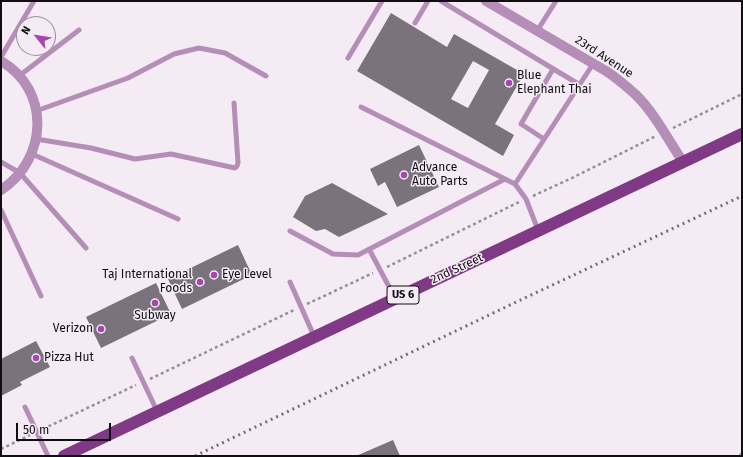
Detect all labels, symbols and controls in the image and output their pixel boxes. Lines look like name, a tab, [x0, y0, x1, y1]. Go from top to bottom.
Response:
north arrow	[16, 16, 56, 56]
text: N	[19, 24, 33, 37]
street label: 23rd Avenue	[572, 33, 636, 81]
place label: Blue Elephant Thai	[517, 69, 592, 97]
marker: Blue Elephant Thai	[504, 78, 514, 88]
place label: Advance Auto Parts	[412, 161, 468, 189]
marker: Advance Auto Parts	[399, 170, 409, 180]
street label: 2nd Street	[429, 251, 485, 287]
place label: Taj International Foods	[102, 268, 192, 296]
place label: Eye Level	[222, 268, 272, 282]
marker: Eye Level	[209, 270, 219, 280]
marker: Taj International Foods	[195, 277, 205, 287]
road number: US 6	[387, 286, 419, 304]
marker: Subway	[150, 298, 160, 308]
place label: Subway	[134, 309, 176, 323]
place label: Verizon	[53, 322, 93, 336]
marker: Verizon	[96, 324, 106, 334]
place label: Pizza Hut	[44, 351, 94, 365]
marker: Pizza Hut	[31, 353, 41, 363]
scale bar	[18, 415, 113, 441]
text: 50 m	[23, 423, 49, 437]

